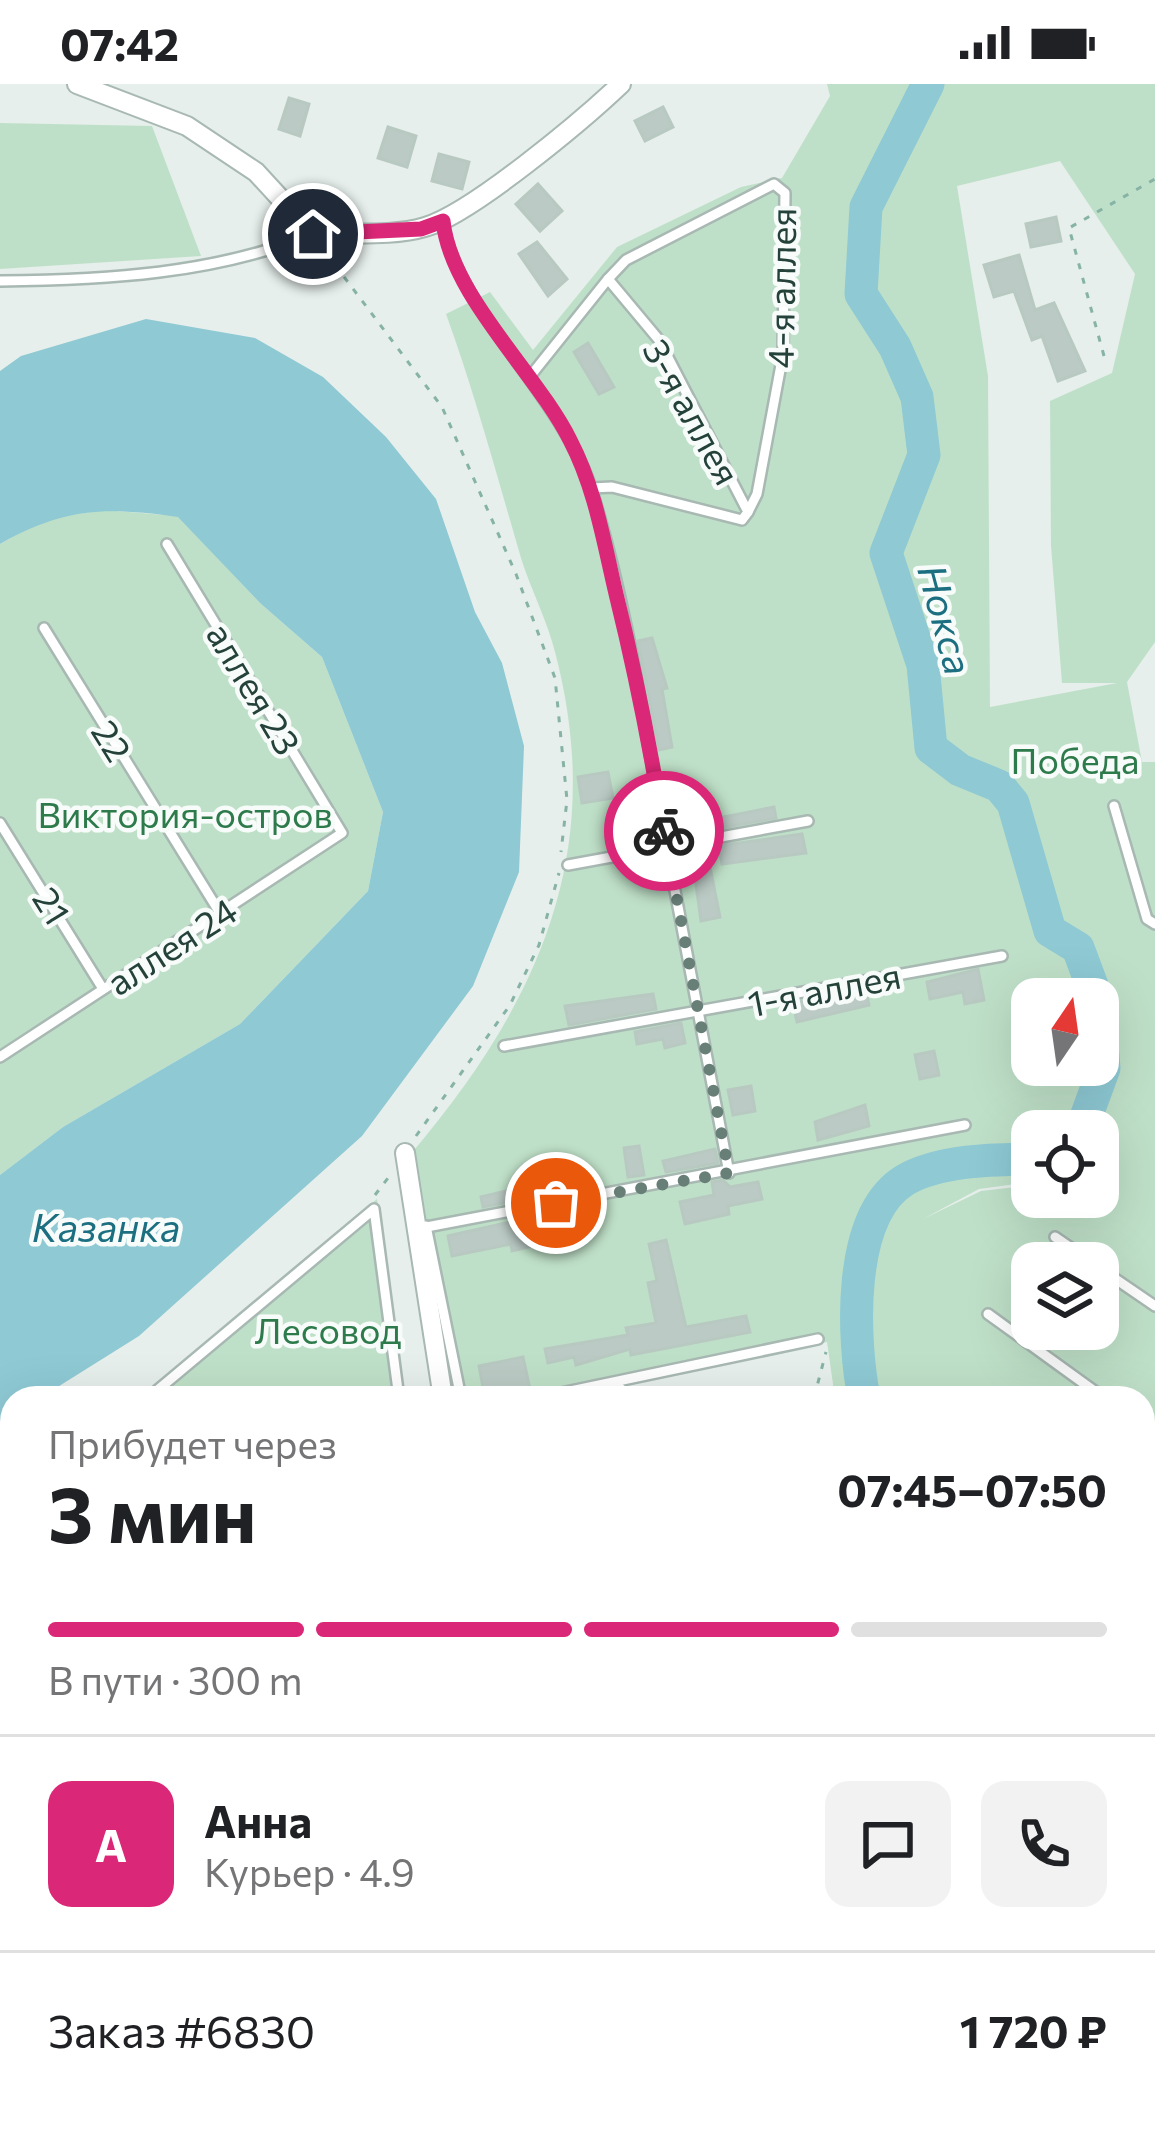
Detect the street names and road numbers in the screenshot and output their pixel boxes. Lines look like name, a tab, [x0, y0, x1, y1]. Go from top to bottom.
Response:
street label: 4-я аллея	[757, 207, 803, 369]
street label: 3-я аллея	[635, 330, 751, 492]
street label: аллея 23	[199, 614, 311, 762]
street label: 22	[84, 711, 142, 769]
street label: 21	[25, 878, 81, 932]
street label: аллея 24	[98, 887, 244, 1003]
street label: 1-я аллея	[744, 952, 904, 1024]

